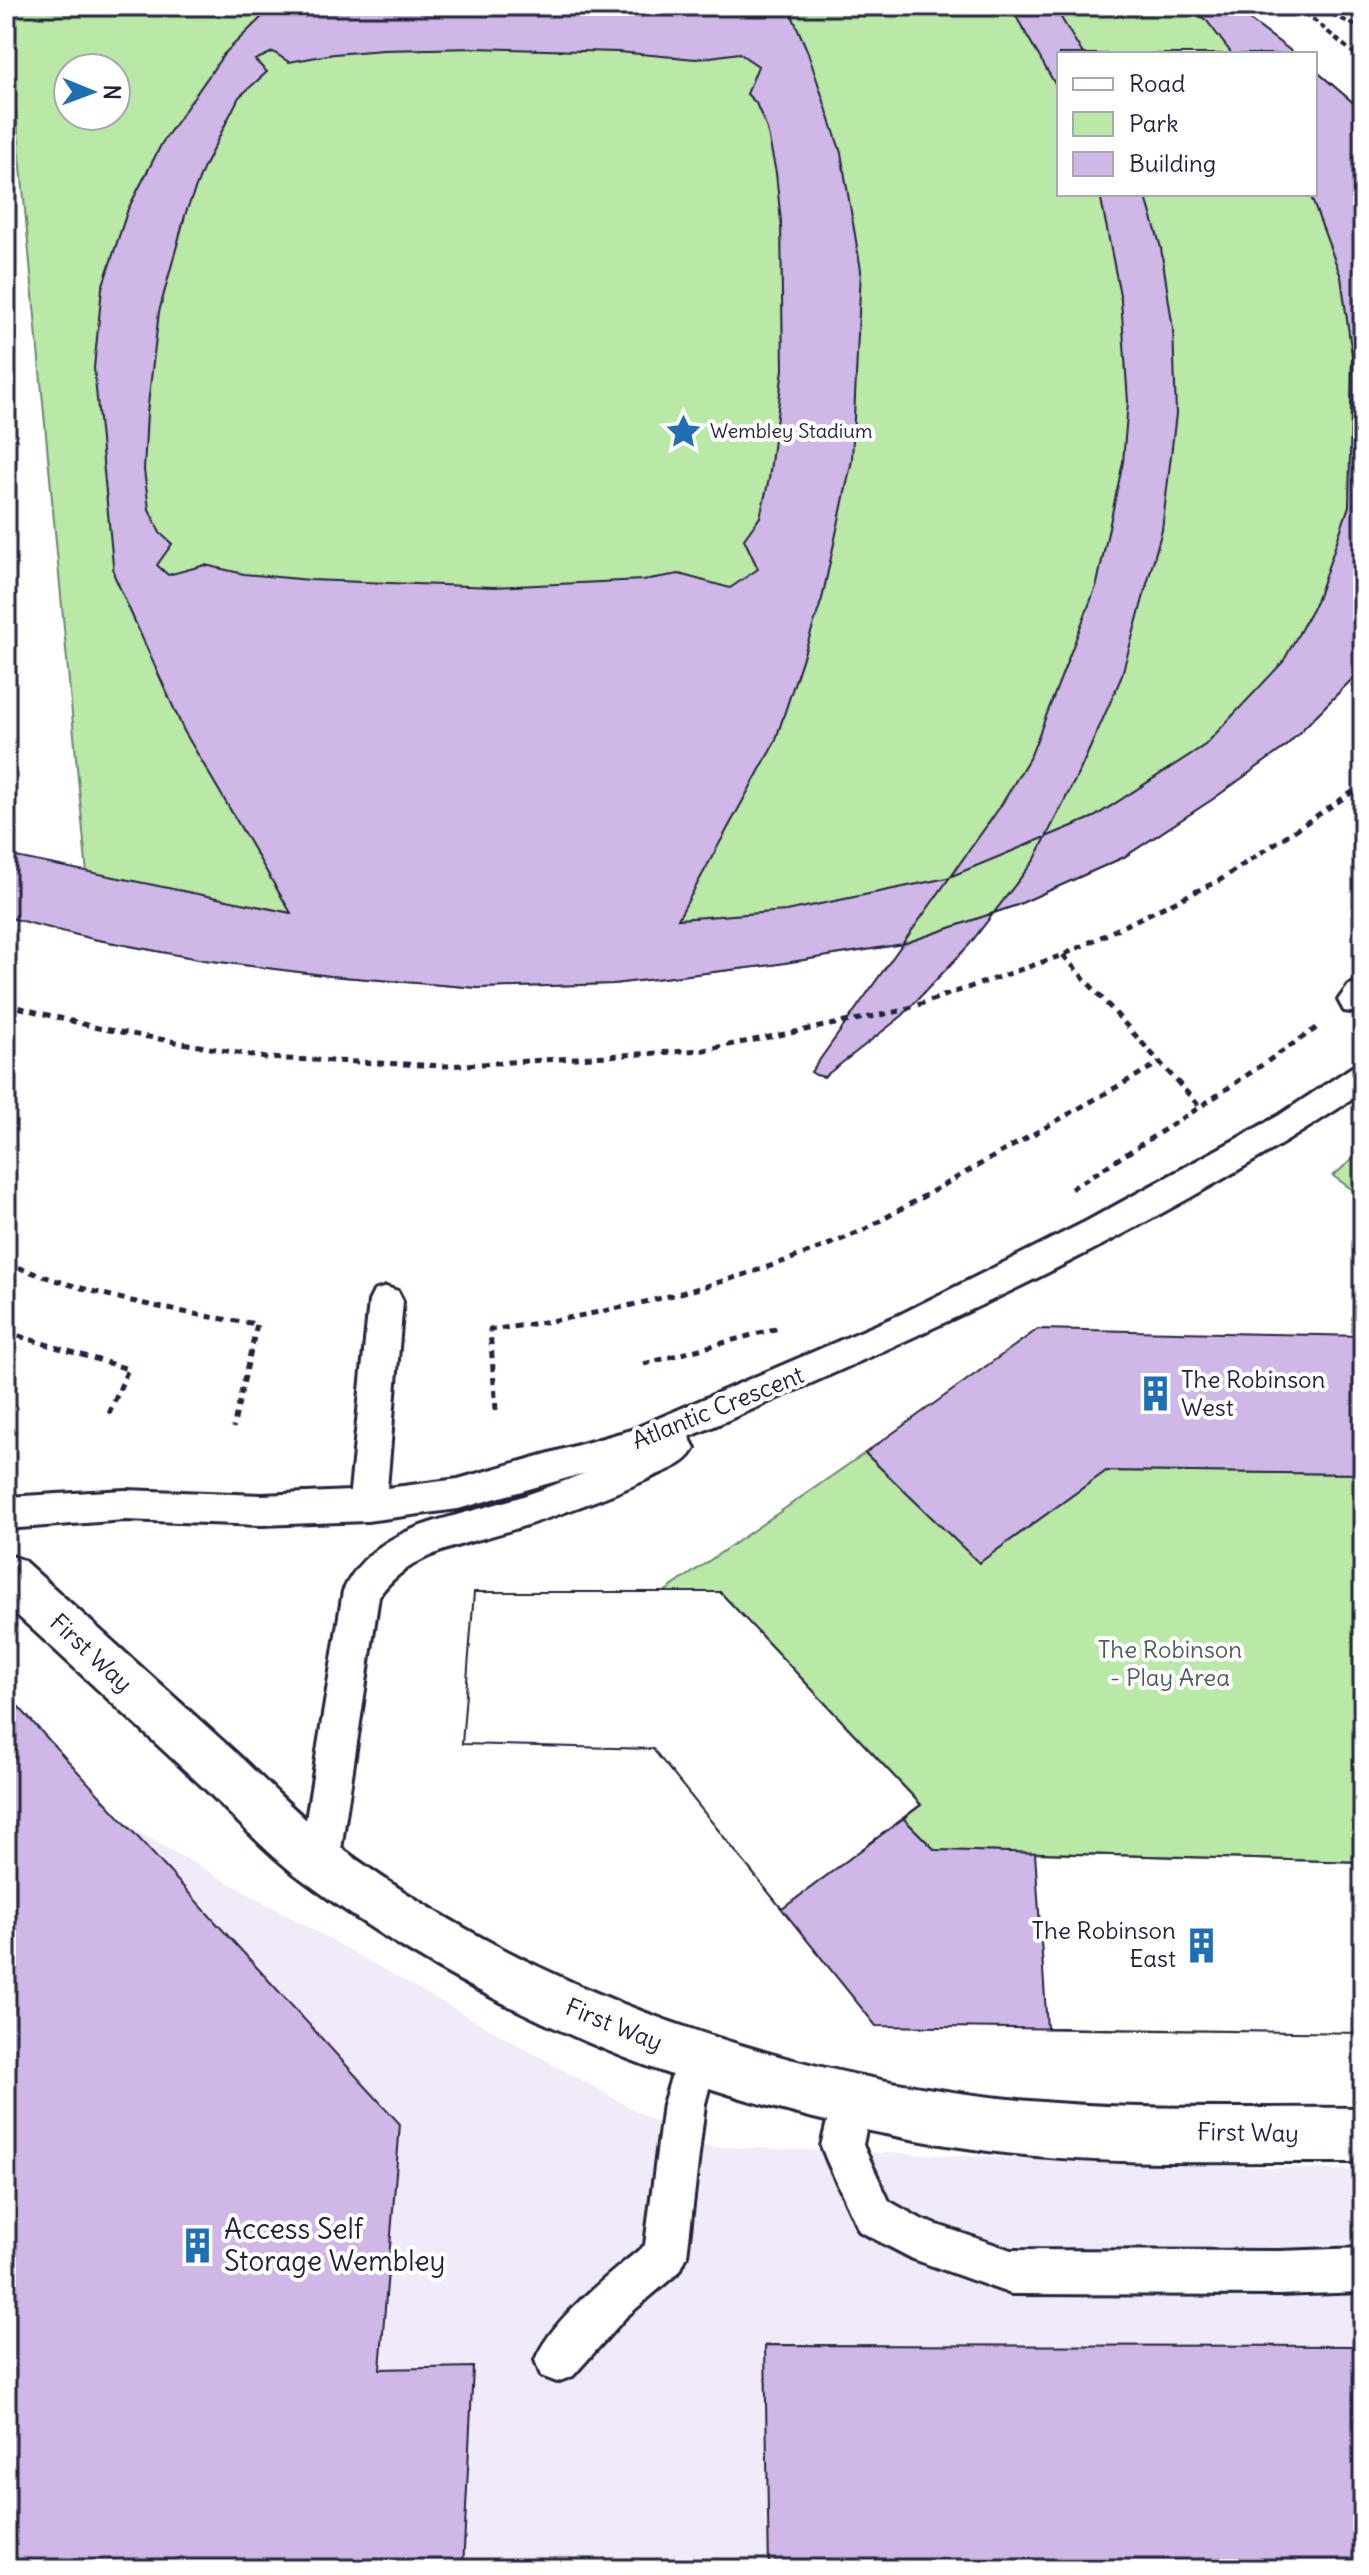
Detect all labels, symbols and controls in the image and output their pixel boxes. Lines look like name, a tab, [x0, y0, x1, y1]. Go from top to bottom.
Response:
north arrow	[52, 52, 132, 132]
legend	[1057, 52, 1317, 196]
text: Road	[1129, 68, 1185, 98]
text: N	[98, 85, 126, 100]
text: Park	[1129, 108, 1179, 138]
text: Building	[1129, 148, 1216, 178]
place icon: Wembley Stadium	[665, 412, 703, 450]
place label: Wembley Stadium	[710, 418, 873, 443]
street label: Atlantic Crescent	[627, 1359, 808, 1455]
place label: The Robinson West	[1181, 1364, 1326, 1422]
building icon: The Robinson West	[1136, 1375, 1174, 1413]
street label: First Way	[44, 1607, 139, 1698]
park label: The Robinson - Play Area	[1098, 1634, 1242, 1692]
place label: The Robinson East	[1032, 1915, 1176, 1973]
building icon: The Robinson East	[1183, 1926, 1221, 1964]
street label: First Way	[562, 1991, 667, 2057]
street label: First Way	[1197, 2116, 1299, 2148]
place label: Access Self Storage Wembley	[224, 2211, 445, 2279]
building icon: Access Self Storage Wembley	[179, 2226, 217, 2264]

